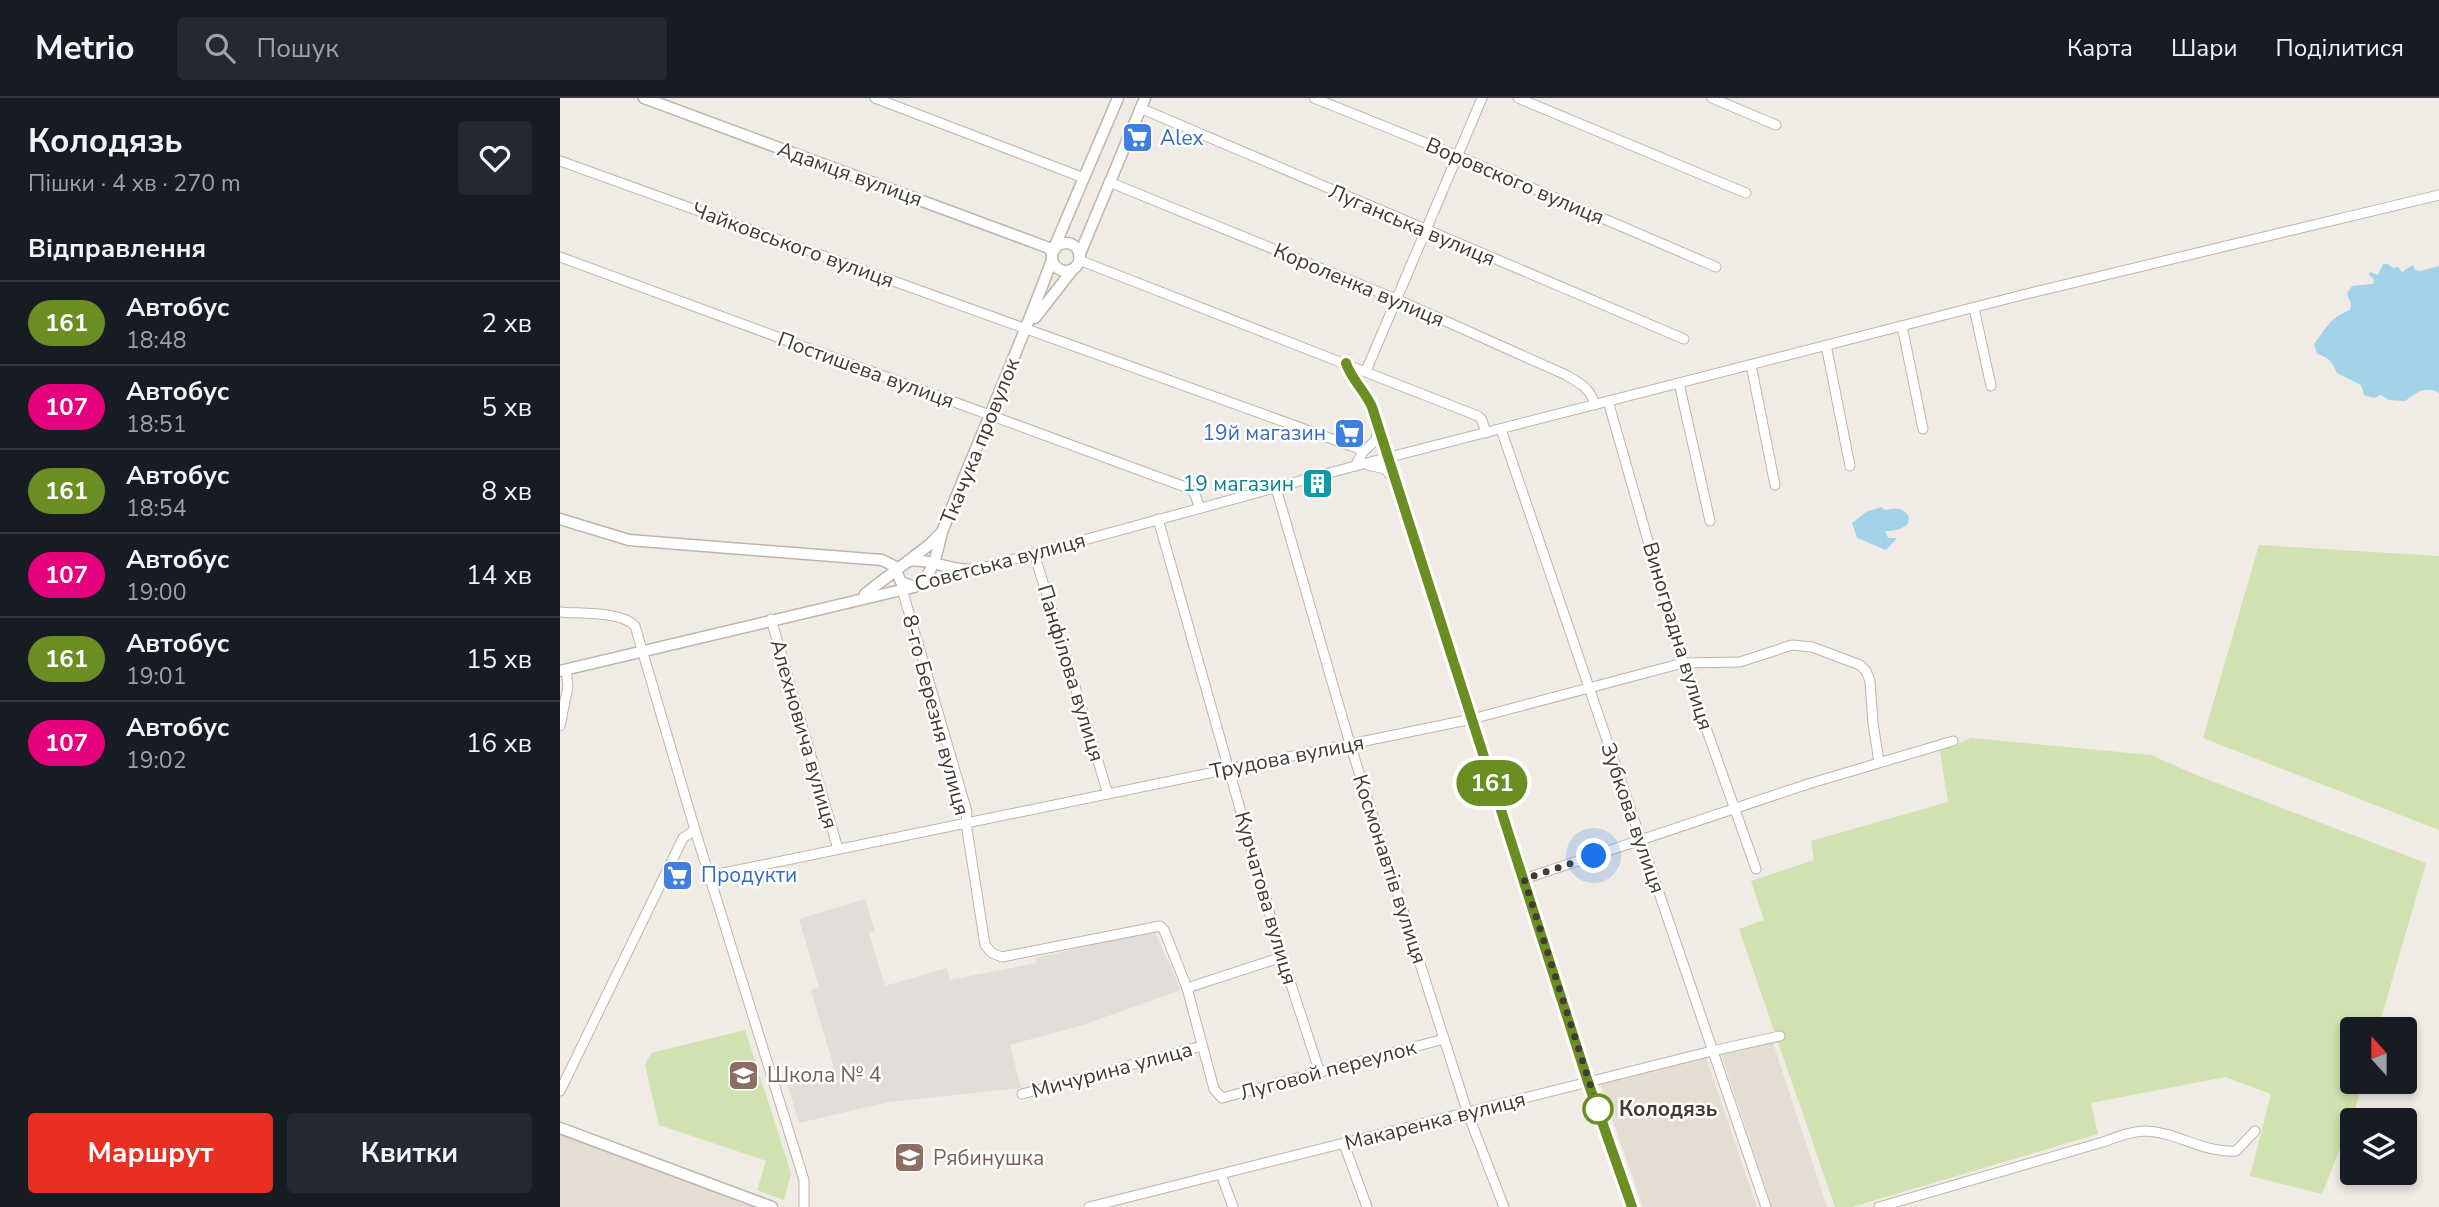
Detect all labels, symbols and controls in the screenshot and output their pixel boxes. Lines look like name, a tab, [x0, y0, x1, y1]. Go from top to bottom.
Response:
search box	[177, 17, 667, 80]
text: Metrio	[35, 26, 135, 71]
icon: search	[201, 29, 239, 67]
text: Пошук	[257, 31, 339, 66]
text: Карта	[2067, 32, 2133, 64]
text: Шари	[2171, 32, 2238, 64]
text: Поділитися	[2276, 32, 2404, 64]
text: Колодязь	[28, 119, 183, 164]
button: heart	[458, 121, 532, 195]
supermarket icon: Alex	[1120, 121, 1154, 155]
place label: Alex	[1160, 124, 1204, 152]
street label: Воровского вулиця	[1422, 131, 1608, 231]
street label: Адамця вулиця	[774, 135, 926, 213]
text: Пішки · 4 хв · 270 m	[28, 168, 241, 199]
street label: Луганська вулиця	[1324, 177, 1500, 273]
street label: Чайковського вулиця	[688, 195, 898, 295]
text: Відправлення	[28, 231, 206, 266]
street label: Короленка вулиця	[1269, 236, 1449, 334]
text: Автобус	[126, 290, 229, 325]
text: 2 хв	[482, 306, 532, 341]
text: 161	[45, 307, 88, 339]
text: 18:48	[126, 325, 186, 356]
street label: Постишева вулиця	[774, 325, 958, 415]
street label: Ткачука провулок	[934, 353, 1027, 528]
text: Автобус	[126, 374, 229, 409]
text: 5 хв	[482, 390, 532, 425]
text: 107	[45, 391, 88, 423]
text: 18:51	[126, 409, 186, 440]
supermarket icon: 19й магазин	[1332, 416, 1366, 450]
place label: 19й магазин	[1202, 419, 1326, 447]
text: Автобус	[126, 458, 229, 493]
building icon: 19 магазин	[1300, 467, 1334, 501]
place label: 19 магазин	[1183, 470, 1294, 498]
text: 8 хв	[482, 474, 532, 509]
text: 161	[45, 475, 88, 507]
text: 18:54	[126, 493, 186, 524]
street label: Совєтська вулиця	[911, 526, 1089, 598]
street label: Виноградна вулиця	[1636, 539, 1720, 733]
text: Автобус	[126, 542, 229, 577]
text: 14 хв	[466, 558, 532, 593]
text: 107	[45, 559, 88, 591]
text: 19:00	[126, 577, 186, 608]
street label: Панфілова вулиця	[1031, 581, 1111, 765]
street label: 8-го Березня вулиця	[896, 612, 976, 818]
text: Автобус	[126, 626, 229, 661]
street label: Алехновича вулиця	[764, 636, 844, 832]
text: 15 хв	[466, 642, 532, 677]
text: 161	[45, 643, 88, 675]
text: 19:01	[126, 661, 186, 692]
text: Автобус	[126, 710, 229, 745]
text: 16 хв	[466, 726, 532, 761]
text: 107	[45, 727, 88, 759]
street label: Трудова вулиця	[1207, 728, 1367, 786]
street label: Зубкова вулиця	[1594, 739, 1672, 897]
text: 19:02	[126, 745, 186, 776]
line badge: 161	[1452, 760, 1532, 806]
text: 161	[1470, 767, 1514, 799]
street label: Космонавтів вулиця	[1346, 771, 1434, 967]
street label: Курчатова вулиця	[1228, 808, 1304, 988]
your location	[1576, 838, 1611, 873]
supermarket icon: Продукти	[661, 858, 695, 892]
place label: Продукти	[701, 861, 797, 889]
north arrow	[2340, 1017, 2417, 1094]
map controls	[2340, 1017, 2417, 1185]
street label: Луговой переулок	[1237, 1033, 1420, 1107]
street label: Мичурина улица	[1029, 1035, 1195, 1105]
school or university icon: Школа № 4	[727, 1058, 761, 1092]
place label: Школа № 4	[767, 1061, 881, 1089]
street label: Макаренка вулиця	[1342, 1085, 1528, 1157]
marker: Колодязь	[1583, 1094, 1613, 1124]
place label: Колодязь	[1619, 1095, 1717, 1123]
button: layers	[2340, 1108, 2417, 1185]
button: Маршрут	[28, 1113, 273, 1193]
button: Квитки	[287, 1113, 532, 1193]
school or university icon: Рябинушка	[893, 1141, 927, 1175]
place label: Рябинушка	[933, 1144, 1044, 1172]

